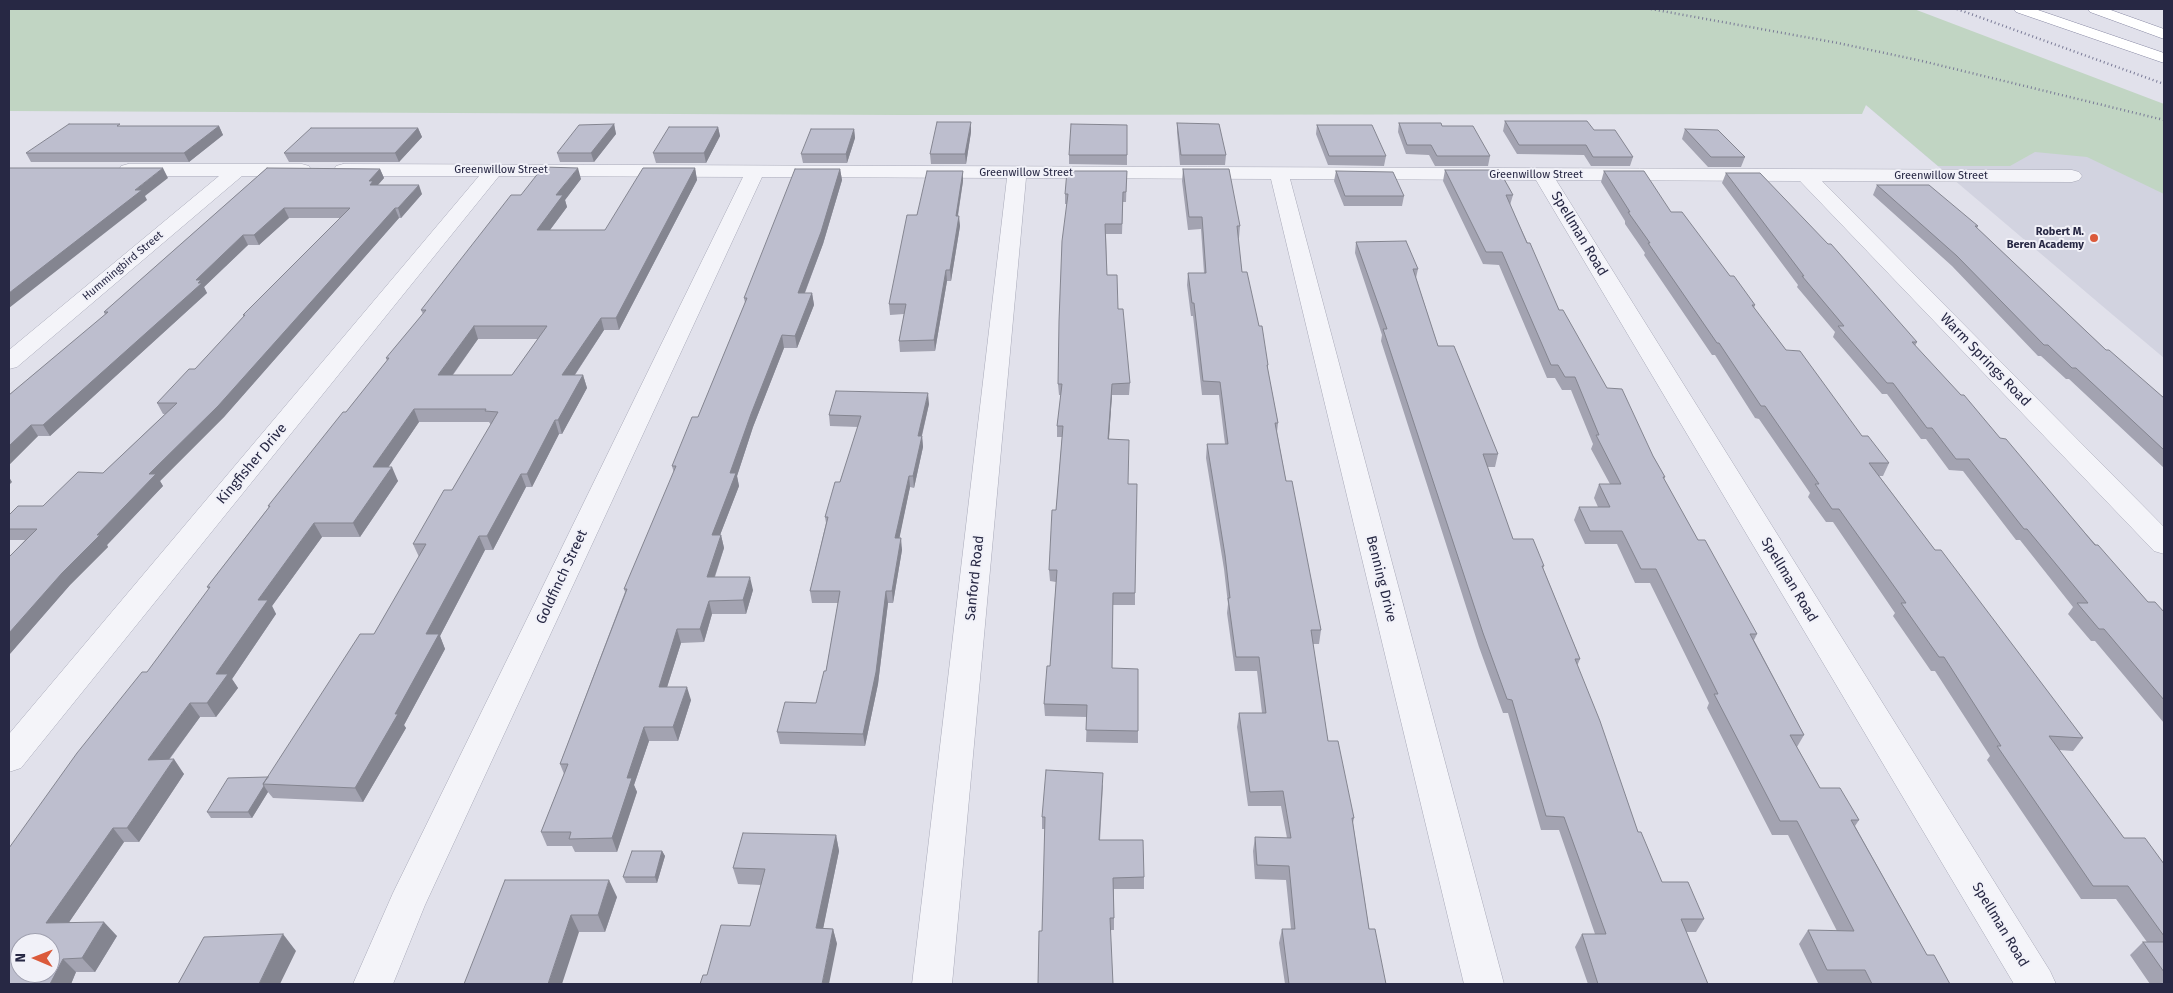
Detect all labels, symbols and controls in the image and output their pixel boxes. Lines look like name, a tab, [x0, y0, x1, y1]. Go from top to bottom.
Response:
street label: Greenwillow Street	[454, 163, 548, 177]
street label: Greenwillow Street	[979, 166, 1073, 180]
street label: Greenwillow Street	[1489, 168, 1583, 182]
street label: Greenwillow Street	[1894, 169, 1988, 183]
street label: Spellman Road	[1547, 189, 1611, 279]
place label: Robert M. Beren Academy	[2007, 225, 2084, 251]
street label: Hummingbird Street	[80, 229, 166, 303]
marker: Robert M. Beren Academy	[2088, 232, 2100, 244]
street label: Warm Springs Road	[1936, 310, 2034, 410]
street label: Kingfisher Drive	[213, 420, 291, 508]
street label: Goldfinch Street	[533, 527, 591, 627]
street label: Benning Drive	[1362, 534, 1400, 624]
street label: Sanford Road	[962, 535, 988, 621]
street label: Spellman Road	[1757, 535, 1821, 625]
street label: Spellman Road	[1968, 880, 2032, 970]
north arrow	[10, 933, 60, 983]
text: N	[12, 953, 29, 963]

